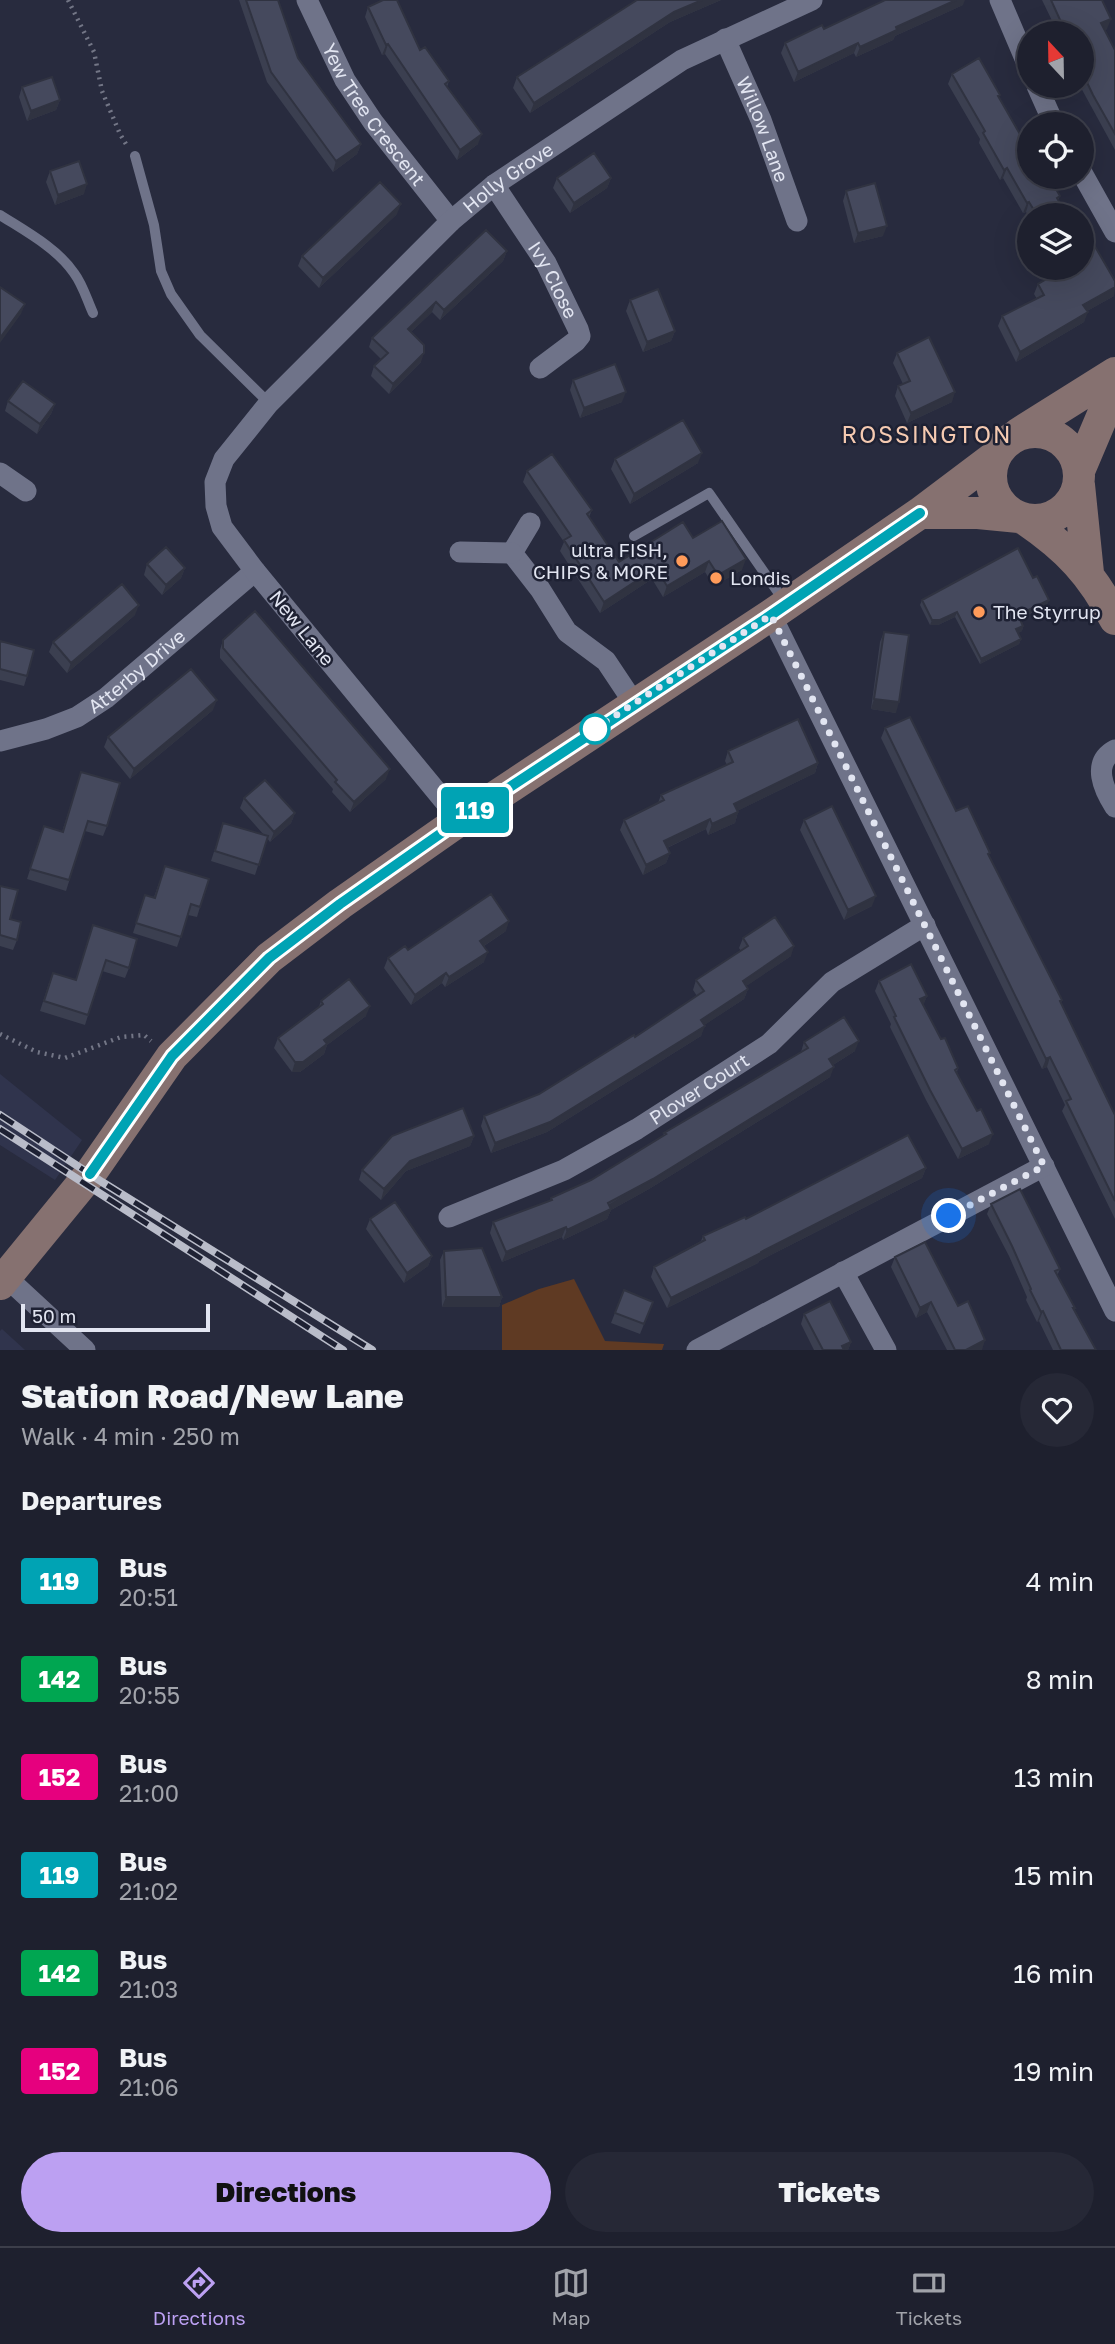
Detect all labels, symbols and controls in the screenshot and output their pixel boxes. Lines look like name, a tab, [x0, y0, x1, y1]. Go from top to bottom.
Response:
north arrow	[1017, 21, 1094, 98]
map controls	[1017, 21, 1094, 280]
street label: Yew Tree Crescent	[318, 39, 431, 190]
street label: Willow Lane	[732, 73, 794, 185]
button: locate	[1017, 112, 1094, 189]
street label: Holly Grove	[458, 137, 557, 217]
button: layers	[1017, 203, 1094, 280]
street label: Ivy Close	[524, 237, 583, 322]
district label: ROSSINGTON	[842, 420, 1012, 448]
place label: ultra FISH, CHIPS & MORE	[533, 538, 668, 583]
marker: ultra FISH, CHIPS & MORE	[674, 553, 690, 569]
place label: Londis	[730, 566, 791, 589]
marker: Londis	[708, 570, 724, 586]
street label: New Lane	[265, 586, 340, 670]
place label: The Styrrup	[993, 600, 1101, 623]
marker: The Styrrup	[971, 604, 987, 620]
street label: Atterby Drive	[83, 624, 189, 718]
unlabelled marker	[580, 714, 610, 744]
line badge: 119	[435, 787, 515, 833]
text: 119	[455, 795, 495, 824]
street label: Plover Court	[645, 1048, 753, 1129]
your location	[931, 1198, 966, 1233]
scale bar	[21, 1301, 210, 1333]
text: 50 m	[32, 1304, 76, 1327]
button: heart	[1020, 1373, 1094, 1447]
text: Station Road/New Lane	[21, 1376, 404, 1415]
text: Walk · 4 min · 250 m	[21, 1422, 240, 1450]
text: Departures	[21, 1485, 162, 1516]
text: Bus	[119, 1552, 167, 1583]
text: 119	[40, 1566, 79, 1595]
text: 4 min	[1026, 1566, 1094, 1597]
text: 20:51	[119, 1583, 178, 1611]
text: Bus	[119, 1650, 167, 1681]
text: 142	[39, 1664, 81, 1693]
text: 8 min	[1026, 1664, 1094, 1695]
text: 20:55	[119, 1681, 180, 1709]
text: Bus	[119, 1748, 167, 1779]
text: 152	[39, 1762, 80, 1791]
text: 13 min	[1014, 1762, 1094, 1793]
text: 21:00	[119, 1779, 179, 1807]
text: Bus	[119, 1846, 167, 1877]
text: 119	[40, 1860, 79, 1889]
text: 15 min	[1014, 1860, 1094, 1891]
text: 21:02	[119, 1877, 178, 1905]
text: Bus	[119, 1944, 167, 1975]
text: 142	[39, 1958, 81, 1987]
text: 16 min	[1013, 1958, 1094, 1989]
text: 21:03	[119, 1975, 178, 2003]
text: Bus	[119, 2042, 167, 2073]
text: 152	[39, 2056, 80, 2085]
text: 19 min	[1013, 2056, 1094, 2087]
text: 21:06	[119, 2073, 179, 2101]
button: Directions	[21, 2152, 551, 2232]
button: Tickets	[565, 2152, 1094, 2232]
tab: Directions	[153, 2264, 246, 2329]
tab: Map	[551, 2264, 590, 2329]
tab: Tickets	[896, 2264, 962, 2329]

